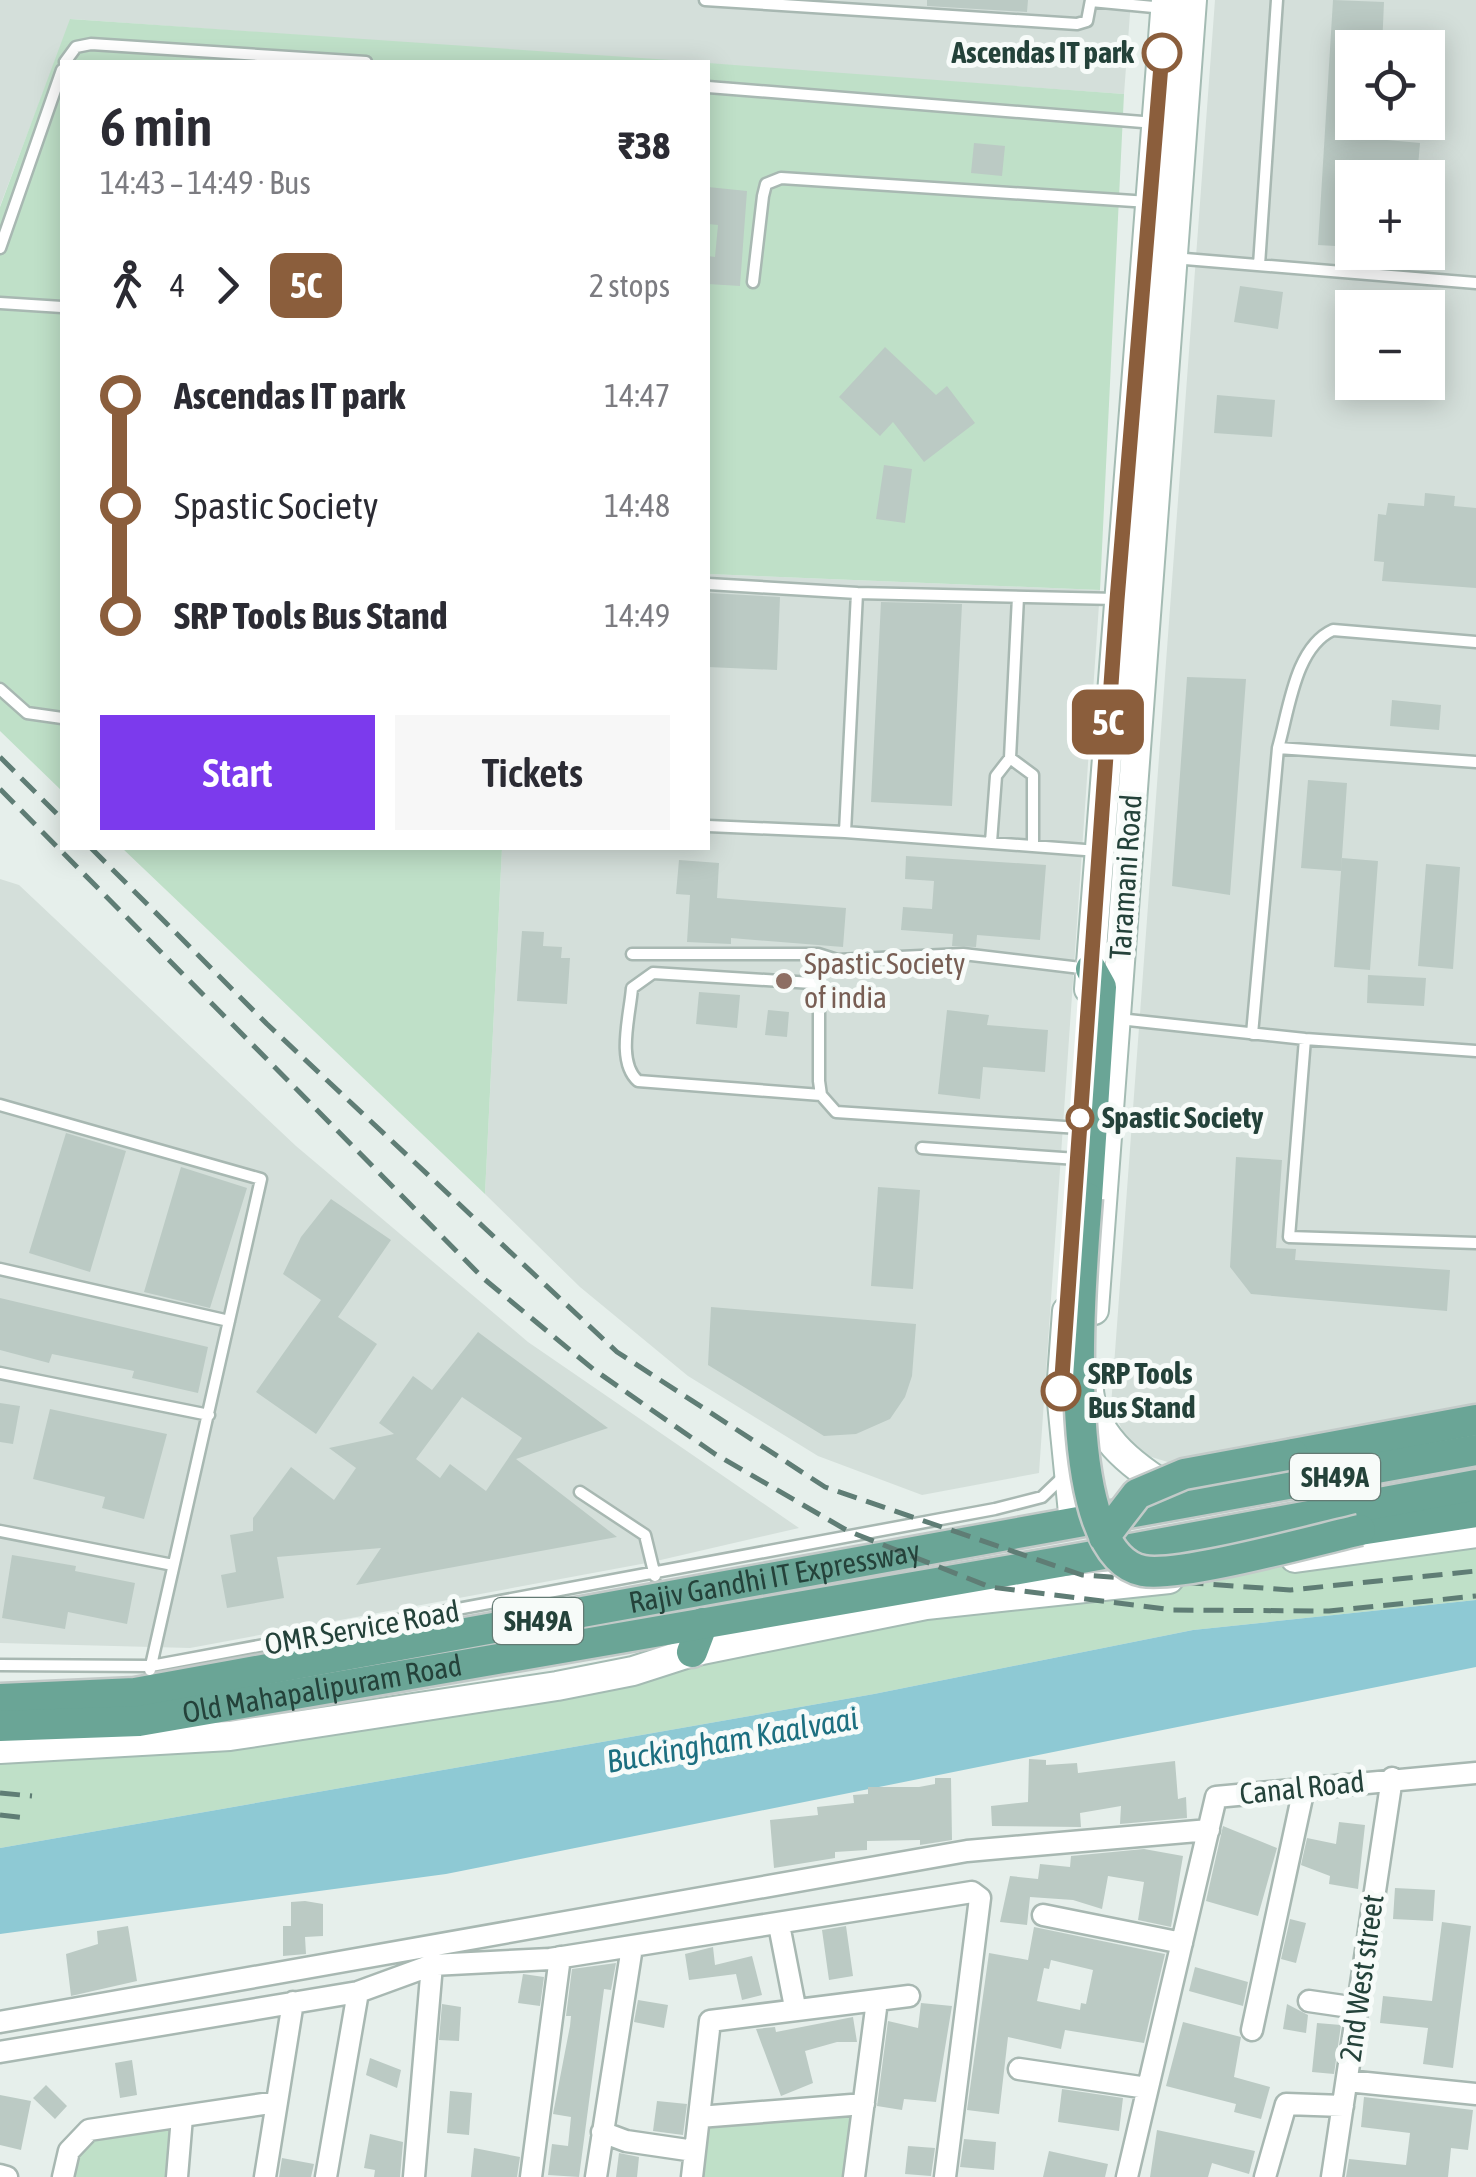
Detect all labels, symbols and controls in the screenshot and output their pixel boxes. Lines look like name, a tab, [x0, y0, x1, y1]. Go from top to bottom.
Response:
map controls	[1335, 30, 1445, 400]
button: locate	[1335, 30, 1445, 140]
marker: Ascendas IT park	[1143, 34, 1181, 72]
place label: Ascendas IT park	[950, 35, 1135, 69]
text: 6 min	[100, 95, 212, 158]
text: ₹38	[618, 124, 670, 167]
button: +	[1335, 160, 1445, 270]
text: 14:43 – 14:49 · Bus	[100, 164, 311, 201]
icon: walk	[100, 258, 155, 313]
icon: forward	[200, 258, 255, 313]
text: 5C	[290, 265, 322, 305]
text: 4	[170, 267, 185, 304]
text: 2 stops	[589, 267, 670, 304]
button: −	[1335, 290, 1445, 400]
text: Ascendas IT park	[174, 374, 405, 417]
text: 14:47	[604, 377, 670, 414]
text: Spastic Society	[174, 484, 378, 527]
text: 14:48	[604, 487, 670, 524]
text: SRP Tools Bus Stand	[174, 594, 448, 637]
text: 14:49	[604, 597, 670, 634]
line badge: 5C	[1063, 690, 1153, 754]
text: 5C	[1092, 702, 1124, 742]
button: Start	[100, 715, 375, 830]
button: Tickets	[395, 715, 670, 830]
street label: Taramani Road	[1102, 793, 1148, 961]
place label: Spastic Society of india	[804, 946, 965, 1014]
marker: Spastic Society of india	[773, 970, 795, 992]
place label: Spastic Society	[1102, 1100, 1264, 1134]
marker: Spastic Society	[1067, 1105, 1093, 1131]
place label: SRP Tools Bus Stand	[1088, 1356, 1195, 1424]
marker: SRP Tools Bus Stand	[1042, 1372, 1080, 1410]
road number: SH49A	[1290, 1454, 1380, 1500]
street label: Rajiv Gandhi IT Expressway	[626, 1533, 923, 1619]
street label: OMR Service Road	[262, 1593, 462, 1661]
road number: SH49A	[493, 1598, 583, 1644]
street label: Old Mahapalipuram Road	[180, 1647, 464, 1729]
water label: Buckingham Kaalvaai	[603, 1699, 860, 1780]
street label: Canal Road	[1238, 1764, 1366, 1810]
street label: 2nd West street	[1332, 1892, 1390, 2064]

